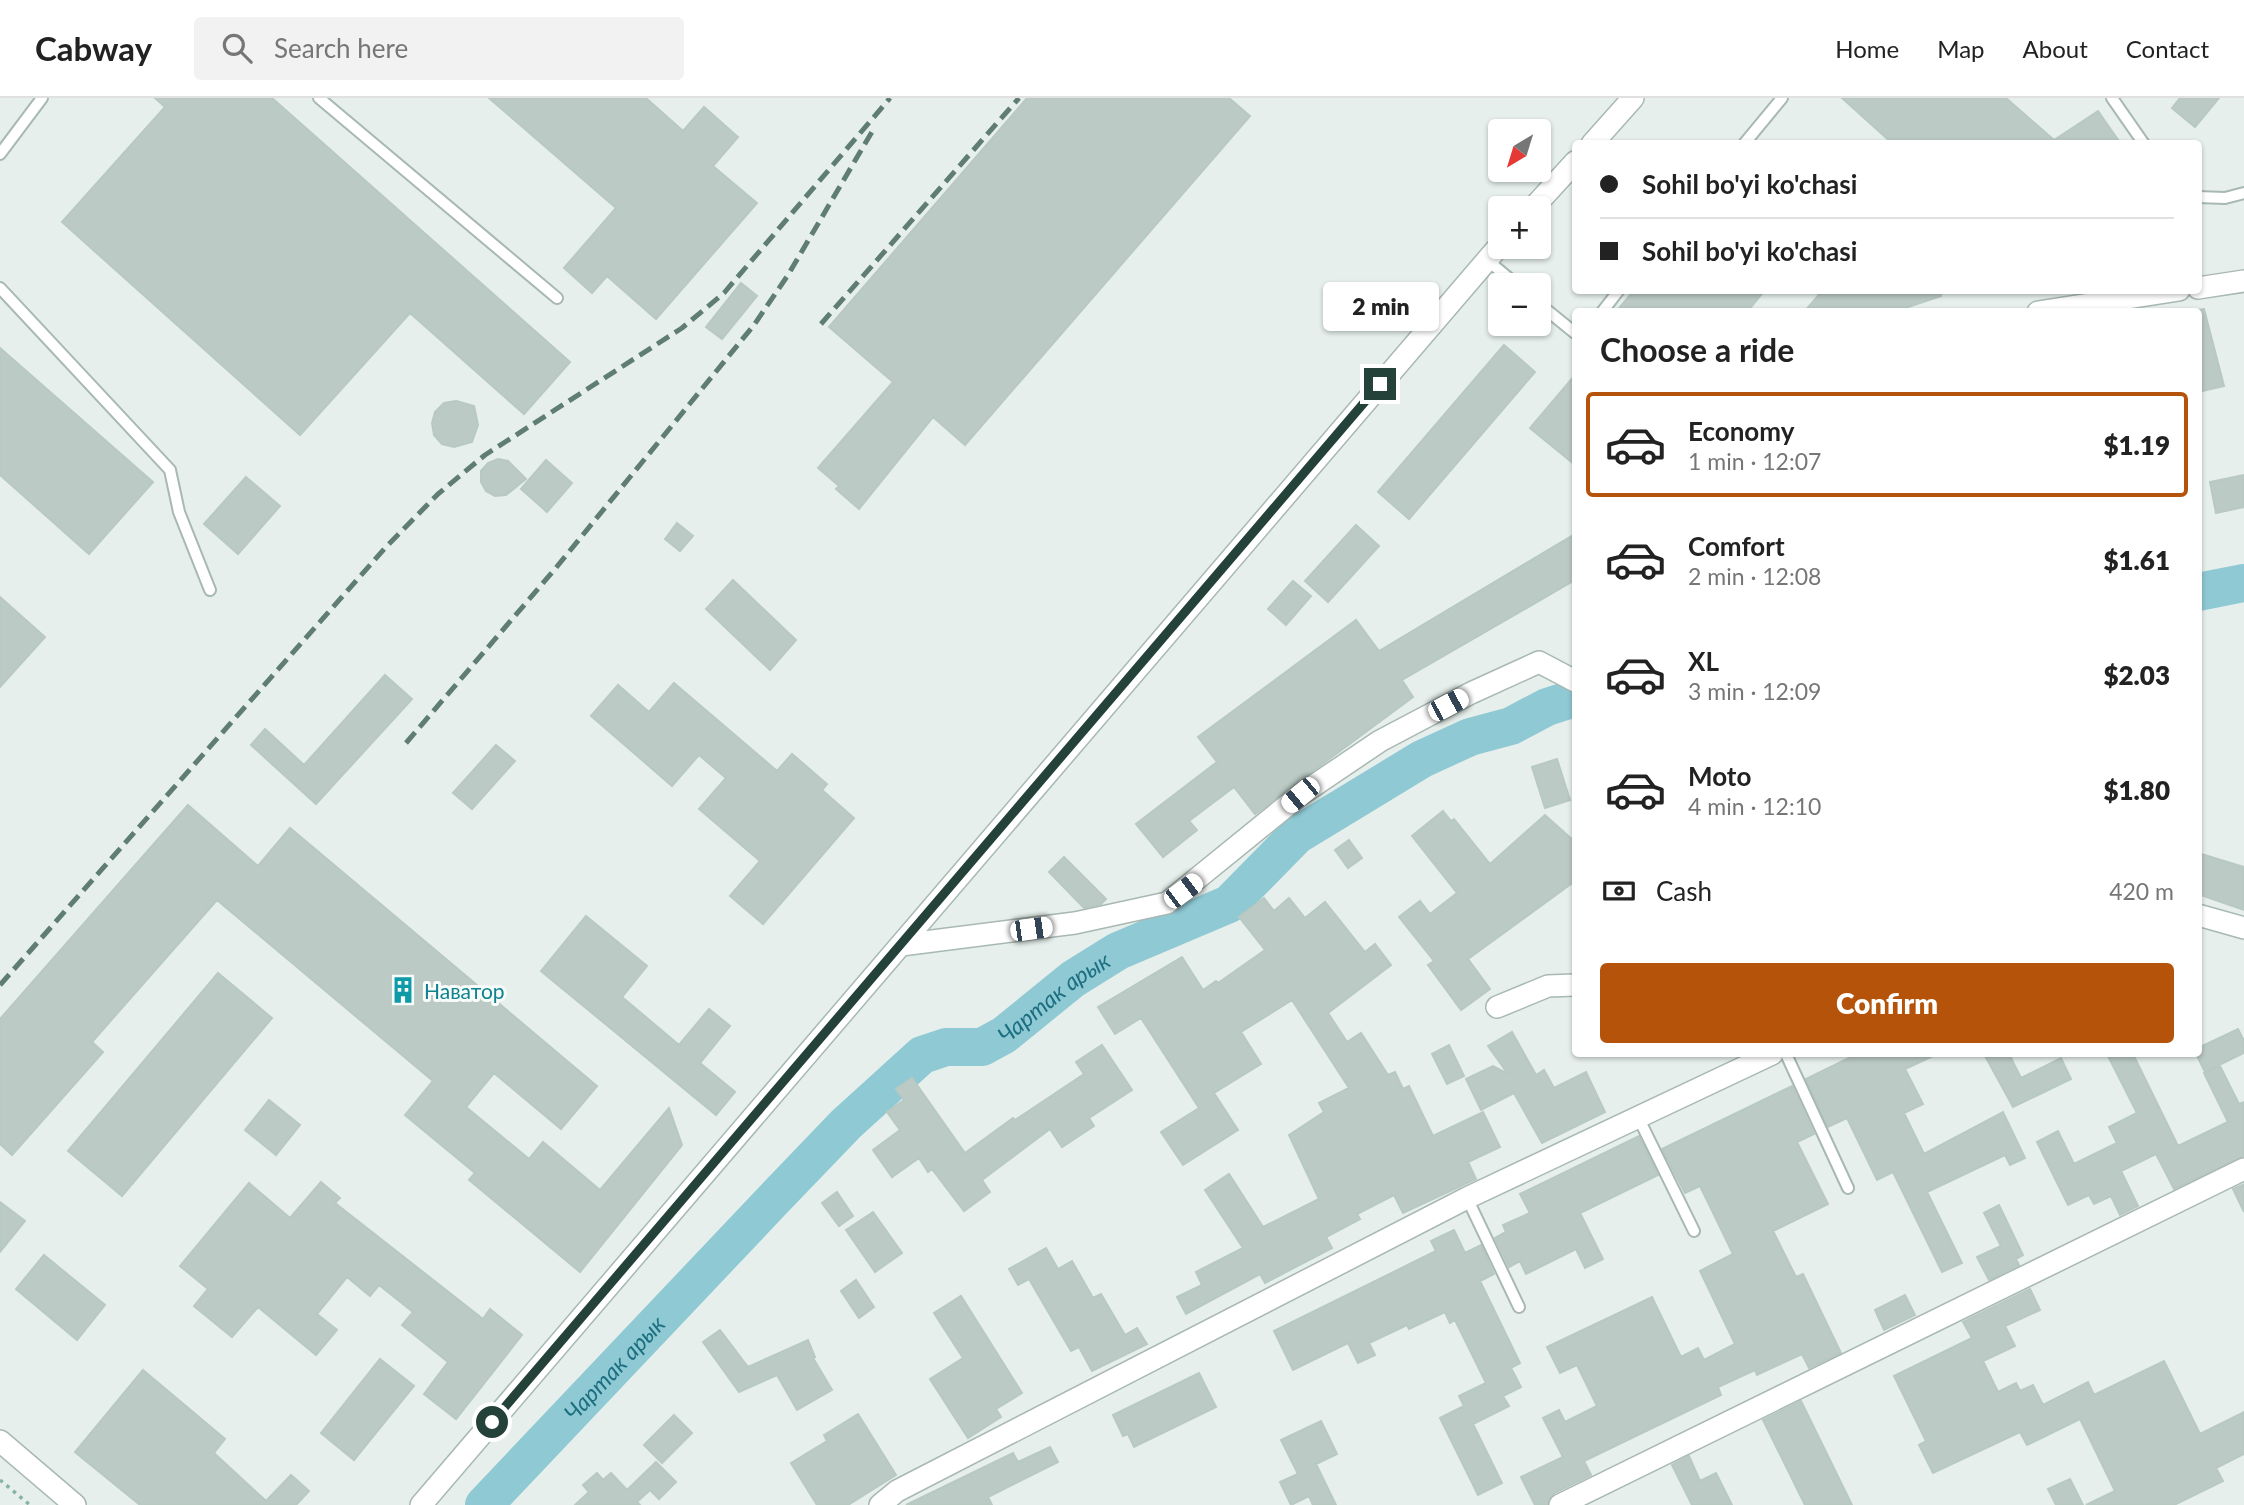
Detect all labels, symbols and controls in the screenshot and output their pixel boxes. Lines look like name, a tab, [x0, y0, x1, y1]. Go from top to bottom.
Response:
search box	[194, 17, 684, 80]
text: Cabway	[35, 28, 152, 68]
icon: search	[218, 29, 256, 67]
text: Search here	[274, 32, 408, 64]
text: Home	[1835, 34, 1899, 63]
text: Map	[1937, 34, 1985, 63]
text: About	[2023, 34, 2088, 63]
text: Contact	[2126, 34, 2209, 63]
north arrow	[1488, 119, 1550, 182]
map controls	[1488, 119, 1551, 336]
text: Sohil bo'yi ko'chasi	[1642, 168, 1857, 200]
button: +	[1488, 196, 1551, 259]
text: Sohil bo'yi ko'chasi	[1642, 235, 1857, 267]
button: −	[1488, 273, 1551, 336]
callout: 2 min	[1322, 282, 1438, 331]
text: 2 min	[1352, 292, 1410, 320]
text: Choose a ride	[1600, 330, 1794, 369]
route end	[1364, 368, 1396, 400]
icon: car	[1604, 413, 1667, 476]
text: Economy	[1688, 415, 1794, 447]
text: $1.19	[2103, 429, 2170, 461]
text: 1 min · 12:07	[1688, 447, 1821, 475]
icon: car	[1604, 528, 1667, 591]
text: Comfort	[1688, 530, 1785, 562]
text: $1.61	[2103, 544, 2170, 576]
text: 2 min · 12:08	[1688, 562, 1821, 590]
icon: car	[1604, 643, 1667, 706]
text: XL	[1688, 645, 1719, 677]
text: $2.03	[2103, 659, 2170, 691]
text: 3 min · 12:09	[1688, 677, 1821, 705]
car	[1425, 686, 1472, 724]
icon: car	[1604, 758, 1667, 821]
text: Moto	[1688, 760, 1751, 792]
car	[1278, 773, 1323, 817]
text: $1.80	[2103, 774, 2170, 806]
text: 4 min · 12:10	[1688, 792, 1821, 820]
car	[1160, 870, 1207, 912]
icon: cash	[1600, 872, 1638, 910]
text: Cash	[1656, 875, 1712, 907]
text: 420 m	[2109, 877, 2174, 905]
car	[1009, 916, 1054, 942]
water label: Чартак арык	[992, 946, 1115, 1049]
button: Confirm	[1600, 963, 2174, 1043]
building icon: Наватор	[388, 975, 418, 1005]
place label: Наватор	[424, 978, 505, 1003]
water label: Чартак арык	[558, 1310, 670, 1426]
route start	[476, 1406, 508, 1438]

